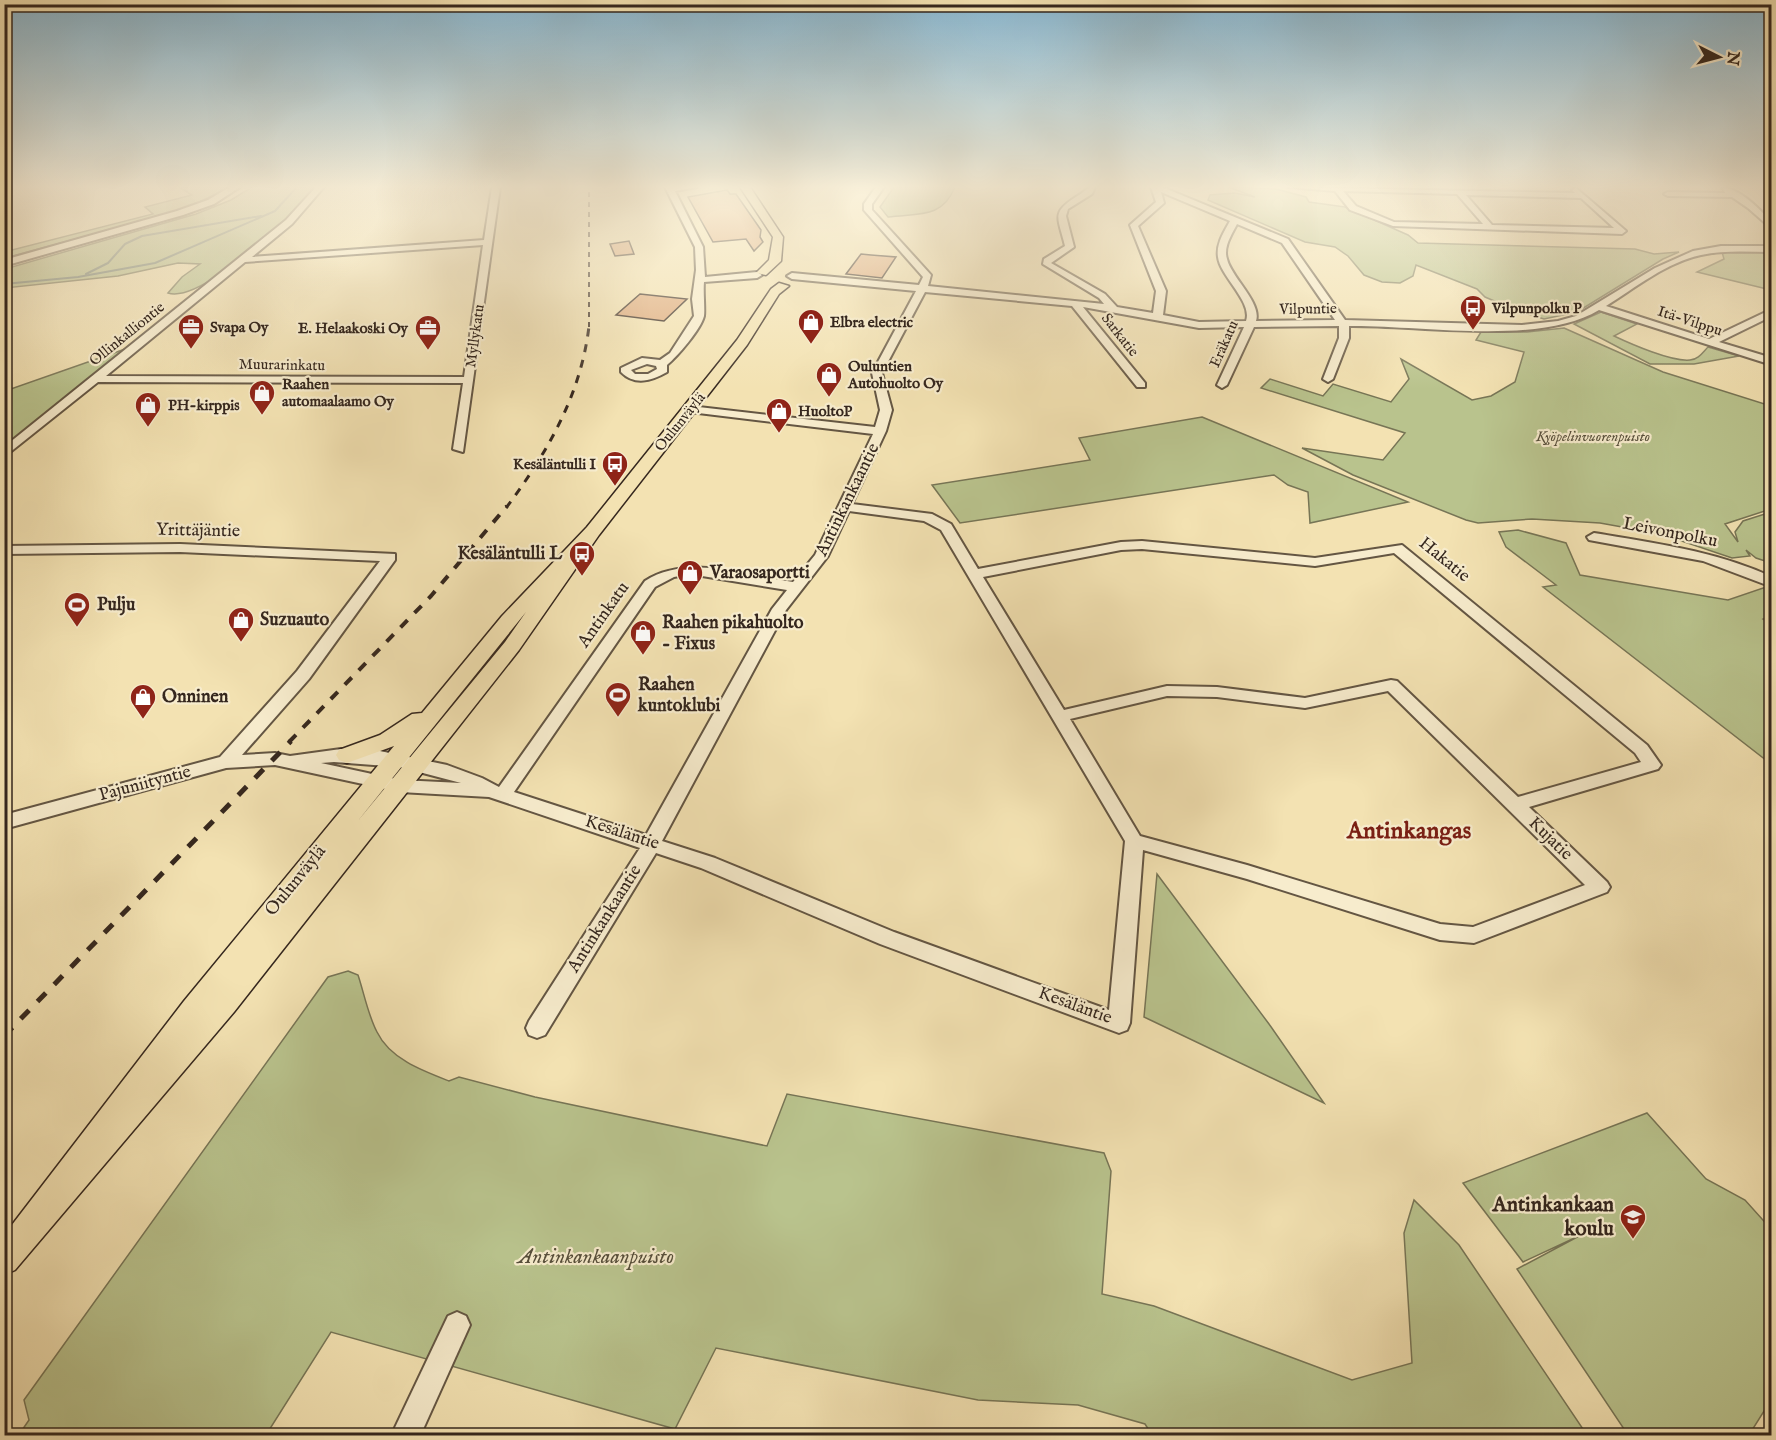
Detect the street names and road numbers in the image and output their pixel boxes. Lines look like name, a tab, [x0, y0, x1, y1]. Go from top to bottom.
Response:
street label: Ollinkalliontie	[86, 298, 169, 370]
street label: Vilpuntie	[1278, 299, 1337, 319]
street label: Itä-Vilppu	[1655, 302, 1725, 340]
street label: Myllykatu	[461, 303, 489, 369]
street label: Sarkatie	[1097, 309, 1143, 361]
street label: Eräkatu	[1205, 317, 1243, 371]
street label: Muurarinkatu	[239, 355, 326, 375]
street label: Oulunväylä	[650, 388, 710, 455]
street label: Antinkankaantie	[810, 440, 885, 561]
street label: Leivonpolku	[1621, 513, 1719, 553]
street label: Yrittäjäntie	[156, 519, 240, 543]
street label: Hakatie	[1414, 532, 1474, 588]
street label: Antinkatu	[572, 578, 635, 653]
street label: Pajuniityntie	[96, 761, 194, 807]
street label: Kesäläntie	[582, 810, 662, 856]
street label: Kujatie	[1523, 812, 1577, 866]
street label: Oulunväylä	[260, 841, 332, 921]
street label: Antinkankaantie	[562, 861, 647, 978]
street label: Kesäläntie	[1035, 982, 1115, 1030]

